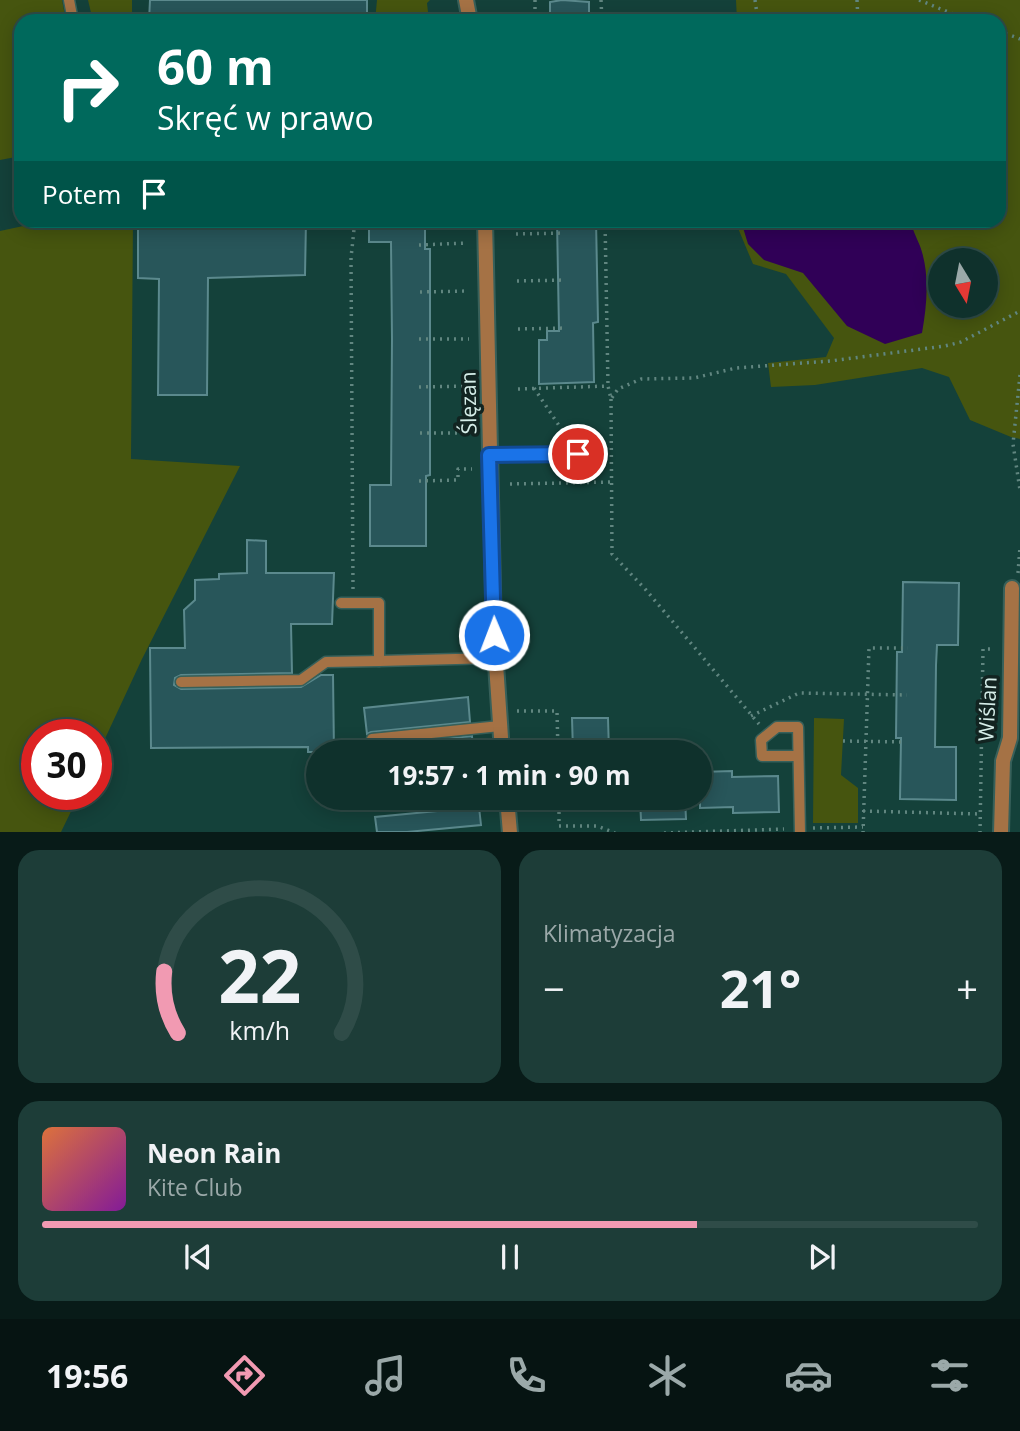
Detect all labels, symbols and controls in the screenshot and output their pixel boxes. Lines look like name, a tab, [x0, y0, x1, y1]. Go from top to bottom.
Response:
text: 60 m	[157, 33, 274, 99]
icon: right	[42, 42, 133, 133]
text: Skręć w prawo	[157, 96, 374, 139]
icon: arrive	[135, 175, 173, 213]
text: Potem	[42, 176, 121, 212]
north arrow	[928, 248, 998, 318]
map controls	[928, 248, 998, 318]
street label: Ślęzan	[453, 371, 483, 435]
pin	[548, 424, 608, 484]
icon: arrive	[559, 435, 597, 473]
position arrow	[457, 598, 531, 672]
street label: Wiślan	[971, 676, 1003, 742]
speed limit sign: 30	[21, 719, 112, 810]
text: 19:57 · 1 min · 90 m	[388, 757, 630, 793]
text: Klimatyzacja	[543, 917, 676, 949]
text: 22	[218, 925, 301, 1024]
text: 21°	[720, 952, 801, 1023]
text: −	[543, 962, 565, 1014]
text: +	[956, 962, 978, 1014]
text: km/h	[229, 1012, 290, 1046]
text: Neon Rain	[147, 1135, 281, 1171]
text: Kite Club	[147, 1171, 242, 1203]
icon: previous	[179, 1238, 217, 1276]
icon: pause	[491, 1238, 529, 1276]
icon: next	[803, 1238, 841, 1276]
icon: directions	[220, 1351, 269, 1400]
icon: music	[361, 1351, 410, 1400]
icon: phone	[502, 1351, 551, 1400]
icon: climate	[643, 1351, 692, 1400]
icon: car	[784, 1351, 833, 1400]
icon: filters	[925, 1351, 974, 1400]
text: 19:56	[46, 1354, 128, 1397]

